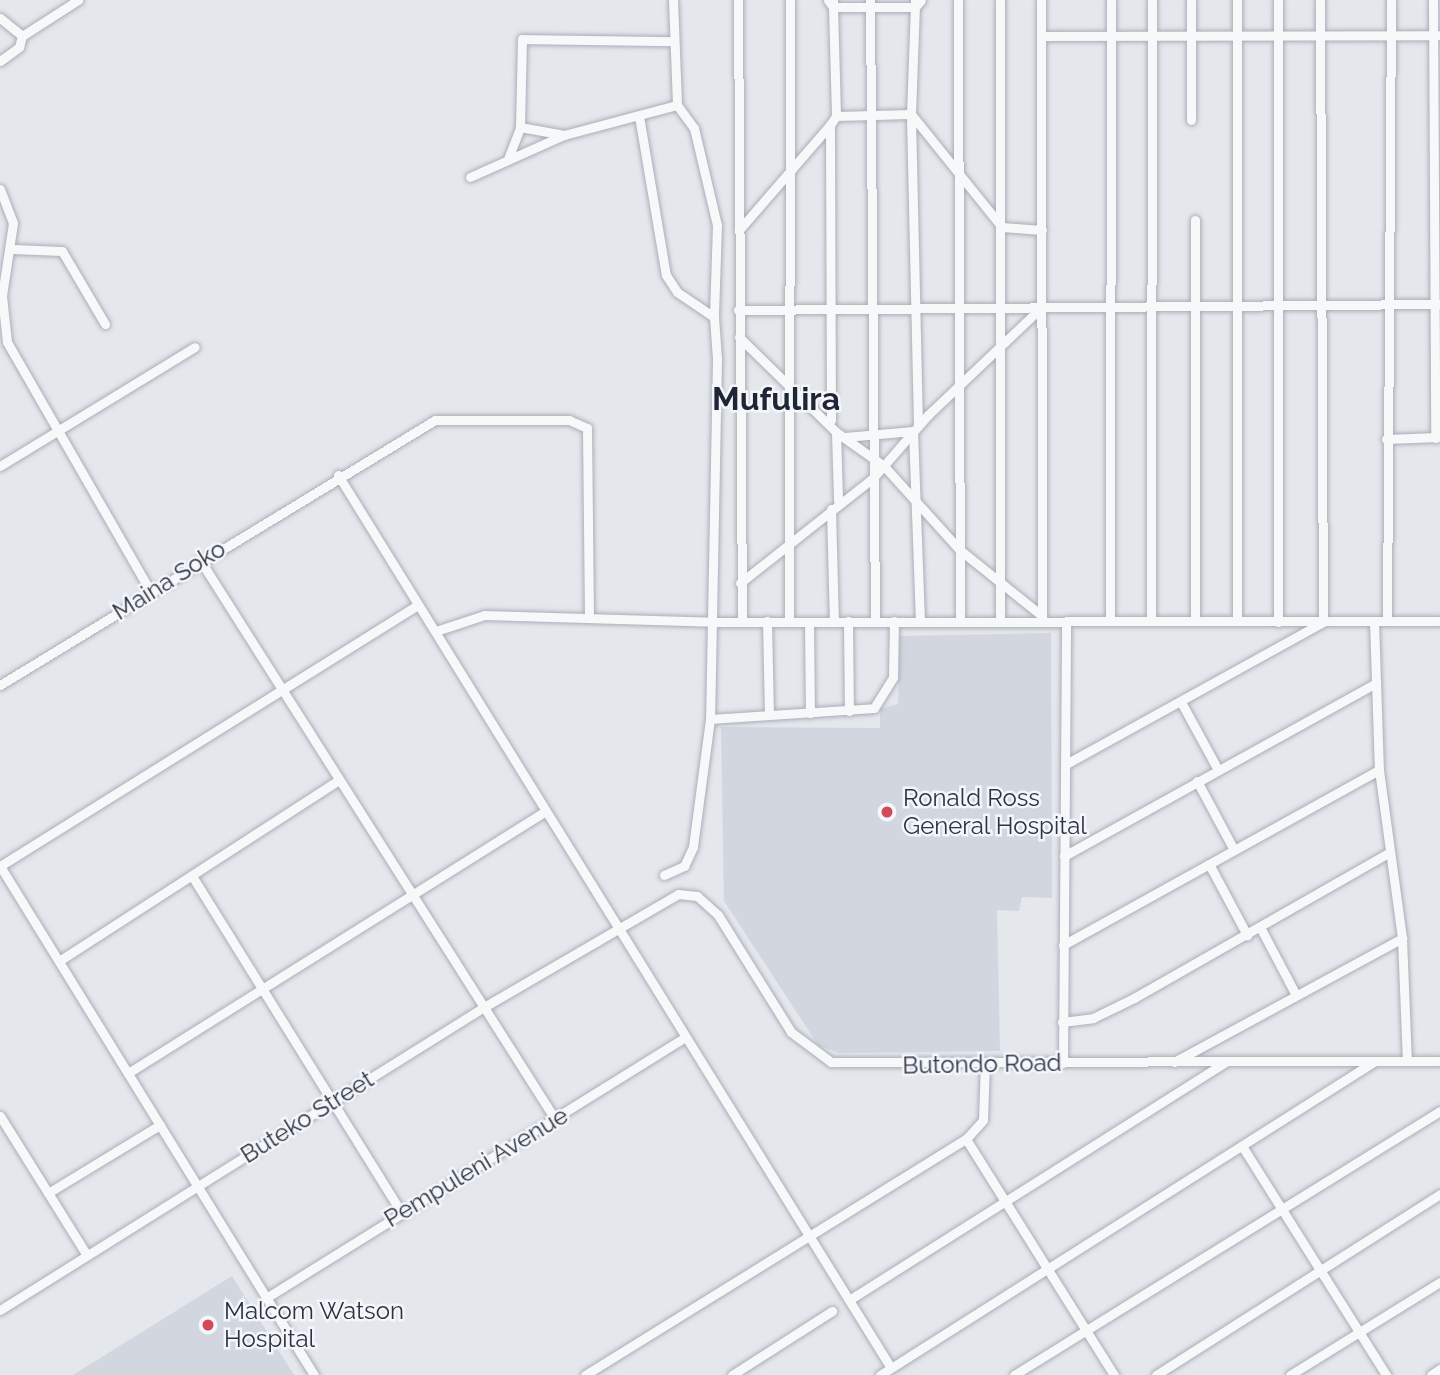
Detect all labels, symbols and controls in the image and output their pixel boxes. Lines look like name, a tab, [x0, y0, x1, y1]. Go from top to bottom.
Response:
district label: Mufulira	[712, 380, 840, 418]
street label: Maina Soko	[107, 534, 231, 626]
place label: Ronald Ross General Hospital	[903, 784, 1088, 840]
marker: Ronald Ross General Hospital	[877, 802, 897, 822]
street label: Butondo Road	[902, 1048, 1062, 1080]
street label: Buteko Street	[235, 1065, 379, 1169]
street label: Pempuleni Avenue	[379, 1101, 573, 1233]
place label: Malcom Watson Hospital	[224, 1297, 405, 1353]
marker: Malcom Watson Hospital	[198, 1315, 218, 1335]

